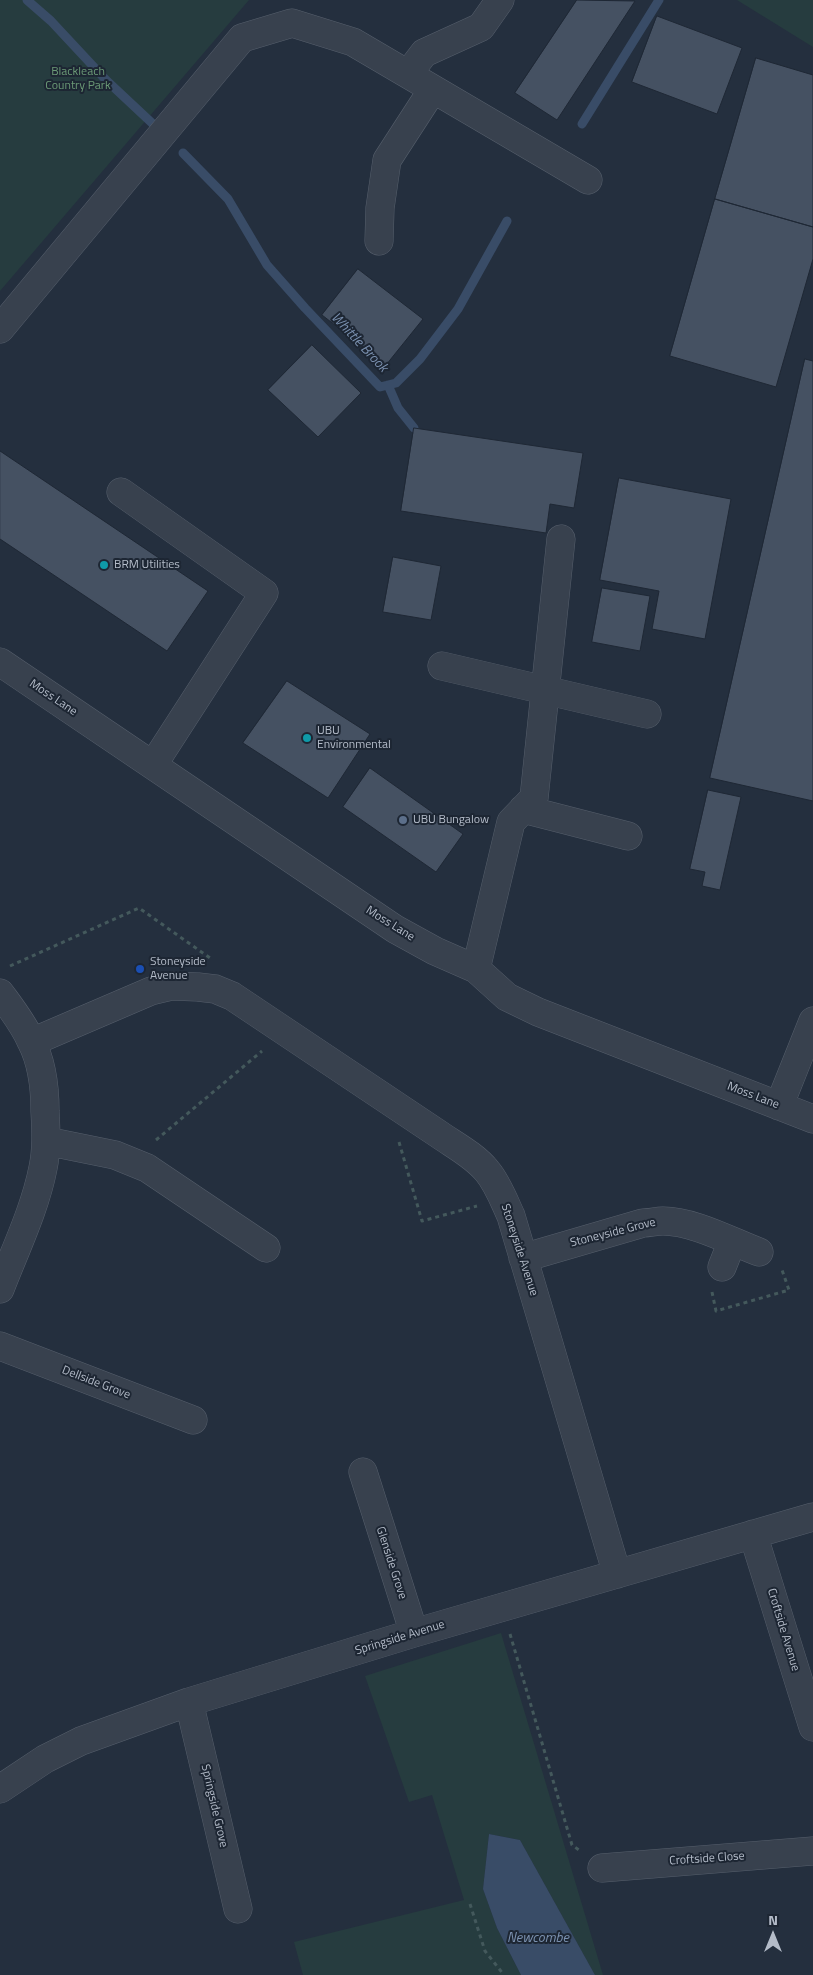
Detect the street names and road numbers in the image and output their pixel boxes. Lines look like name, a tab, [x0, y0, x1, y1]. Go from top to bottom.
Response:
street label: Moss Lane	[26, 677, 80, 719]
street label: Moss Lane	[363, 903, 417, 945]
street label: Moss Lane	[725, 1080, 781, 1112]
street label: Stoneyside Avenue	[497, 1202, 541, 1298]
street label: Stoneyside Grove	[569, 1215, 657, 1251]
street label: Dellside Grove	[60, 1363, 132, 1403]
street label: Glenside Grove	[373, 1525, 409, 1601]
street label: Croftside Avenue	[764, 1587, 802, 1673]
street label: Springside Avenue	[353, 1618, 447, 1658]
street label: Springside Grove	[197, 1763, 231, 1849]
street label: Croftside Close	[669, 1849, 745, 1869]

